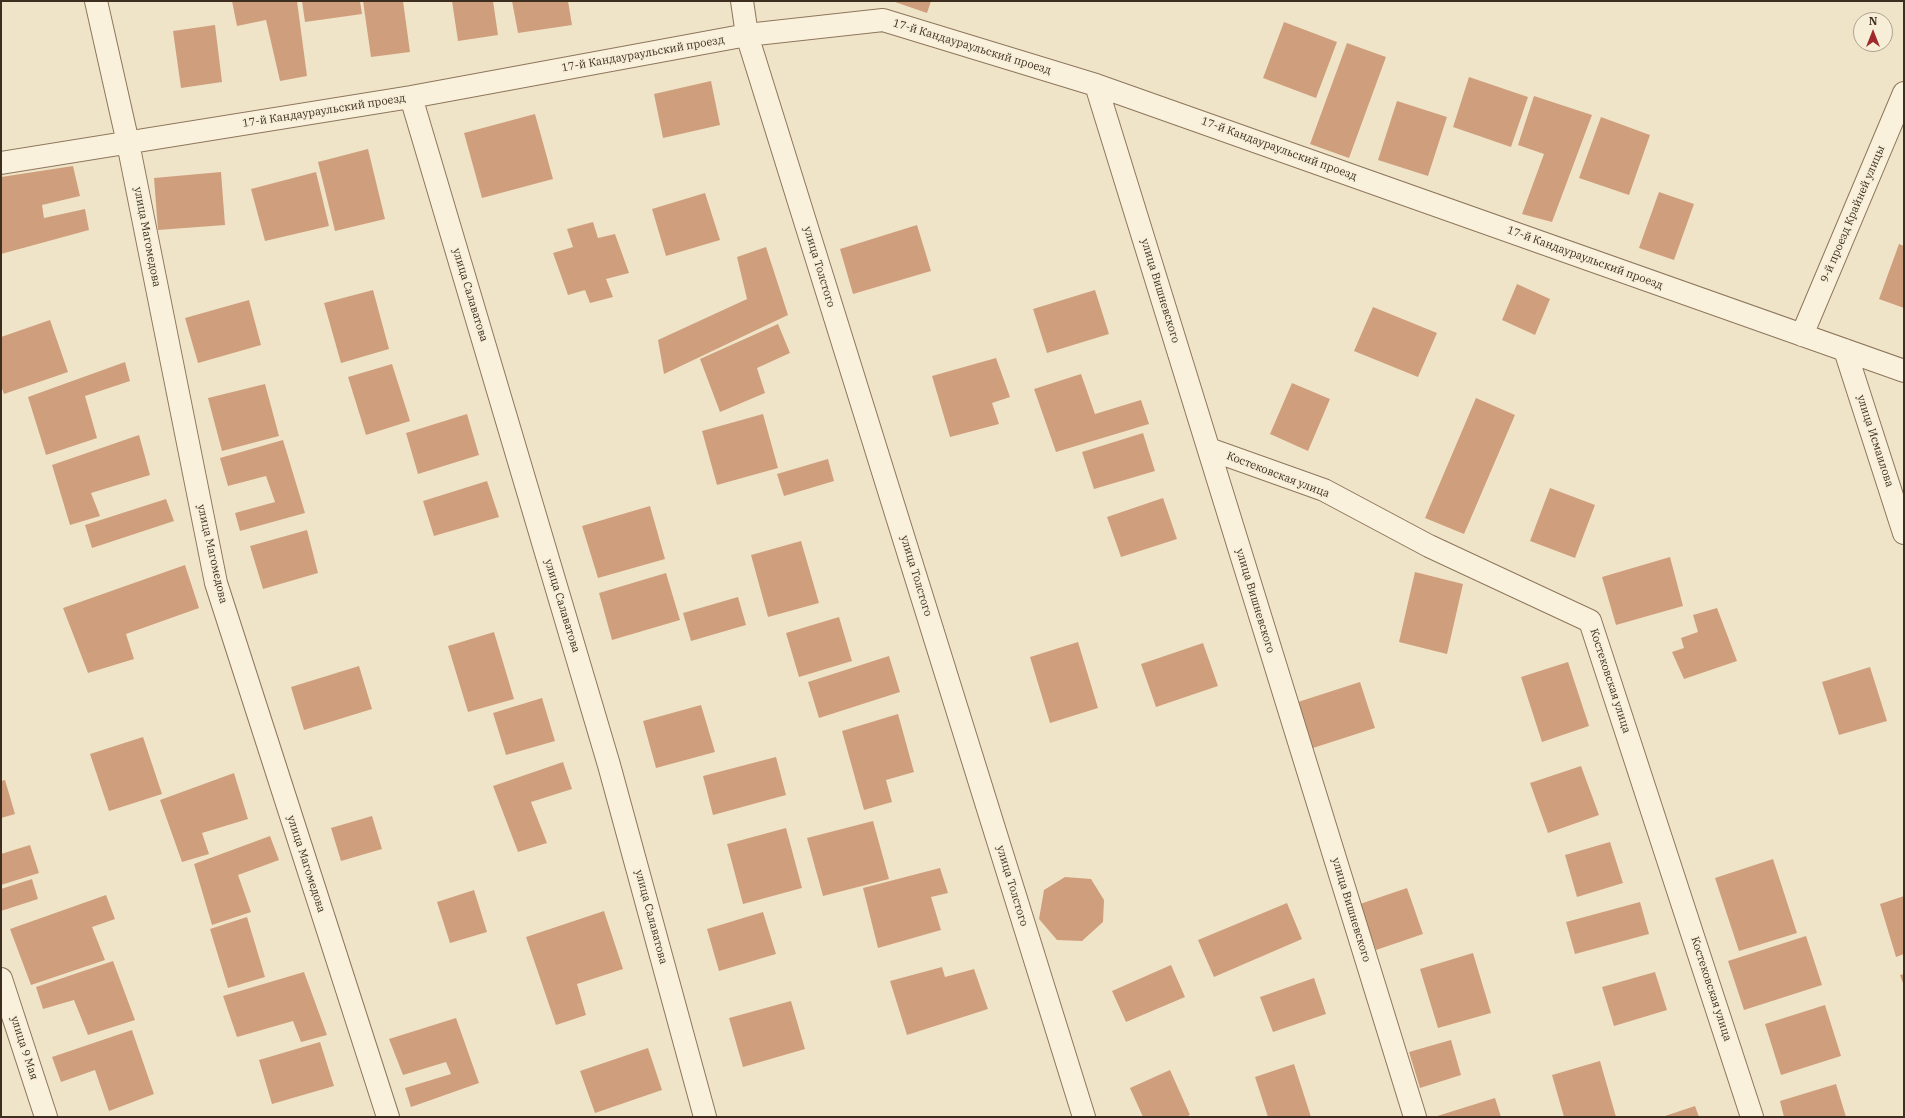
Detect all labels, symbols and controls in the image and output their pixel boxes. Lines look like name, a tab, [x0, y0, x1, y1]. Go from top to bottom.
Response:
north arrow	[1853, 12, 1893, 52]
text: N	[1869, 14, 1877, 28]
street label: 17-й Кандаураульский проезд	[891, 17, 1053, 77]
street label: 17-й Кандаураульский проезд	[561, 33, 725, 75]
street label: 17-й Кандаураульский проезд	[242, 92, 406, 130]
street label: 17-й Кандаураульский проезд	[1199, 115, 1359, 183]
street label: 9-й проезд Крайней улицы	[1818, 143, 1888, 285]
street label: улица Магомедова	[131, 186, 163, 288]
street label: 17-й Кандаураульский проезд	[1505, 224, 1665, 292]
street label: улица Толстого	[800, 225, 838, 309]
street label: улица Вишневского	[1138, 237, 1182, 345]
street label: улица Салаватова	[449, 247, 491, 343]
street label: улица Исмаилова	[1854, 393, 1896, 489]
street label: Костековская улица	[1225, 449, 1331, 501]
street label: улица Магомедова	[194, 503, 230, 605]
street label: улица Толстого	[897, 534, 935, 618]
street label: улица Вишневского	[1233, 547, 1277, 655]
street label: улица Салаватова	[541, 558, 583, 654]
street label: Костековская улица	[1587, 627, 1633, 735]
street label: улица Магомедова	[284, 814, 328, 914]
street label: улица Толстого	[993, 844, 1031, 928]
street label: улица Вишневского	[1329, 856, 1373, 964]
street label: улица Салаватова	[632, 868, 670, 966]
street label: Костековская улица	[1688, 935, 1734, 1043]
street label: улица 9 Мая	[7, 1014, 41, 1082]

